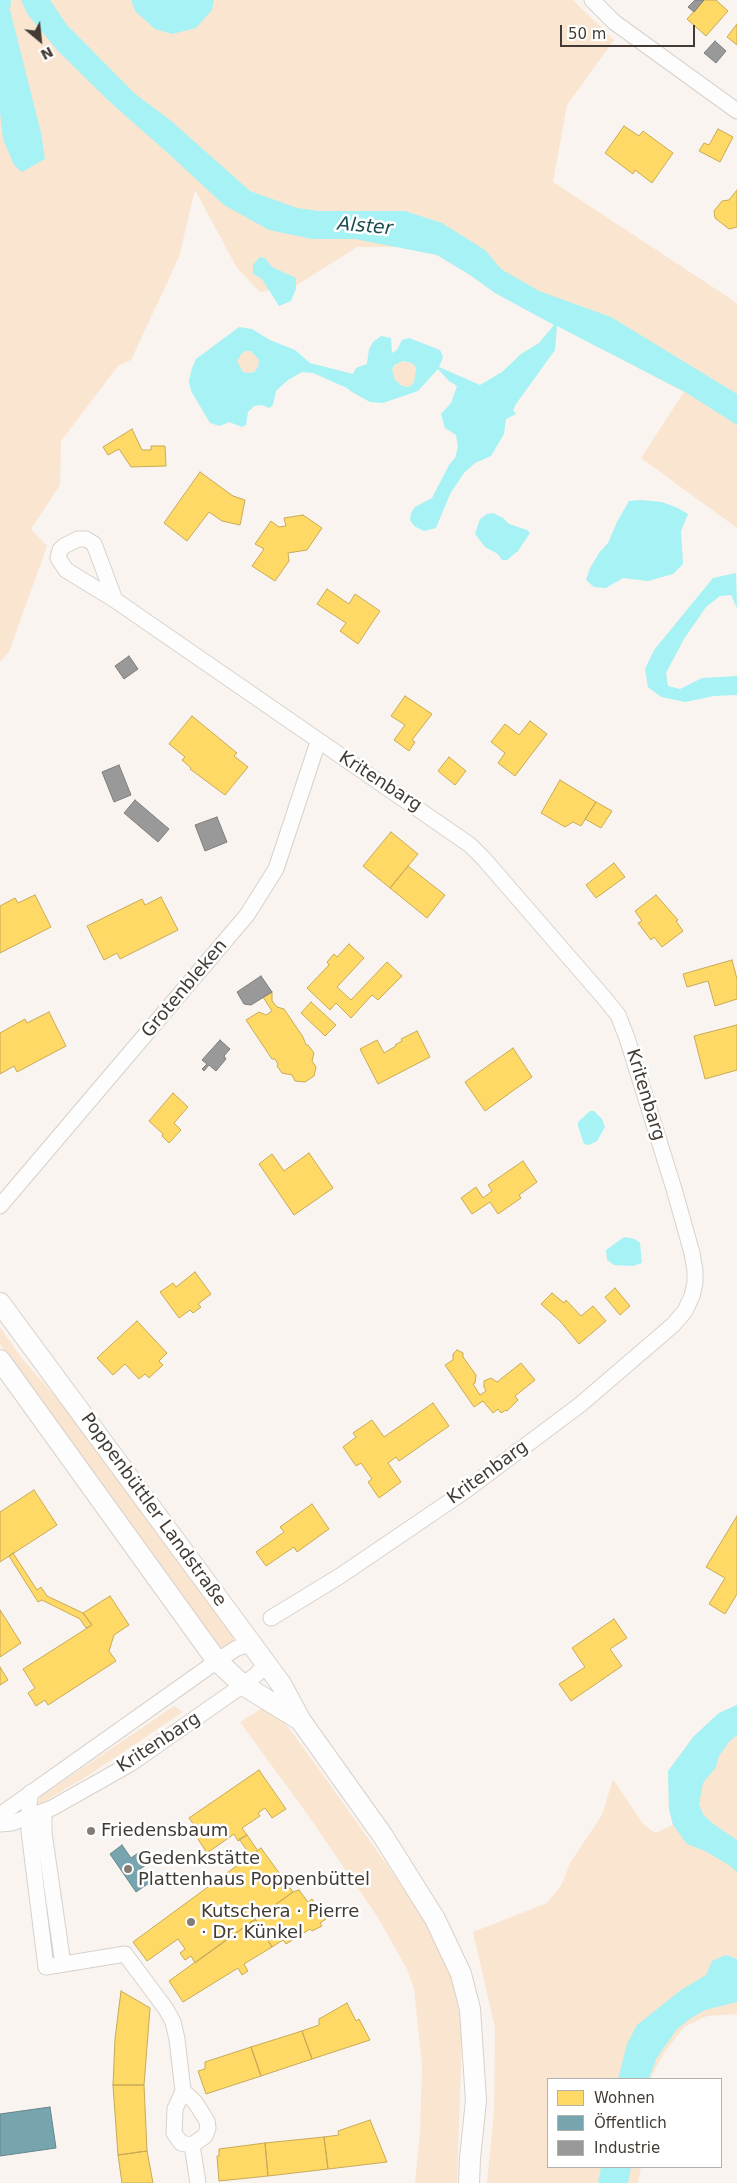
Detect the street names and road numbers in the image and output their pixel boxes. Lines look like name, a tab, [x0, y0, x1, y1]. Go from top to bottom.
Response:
street label: Kritenbarg	[334, 747, 426, 817]
street label: Grotenbleken	[138, 936, 232, 1042]
street label: Kritenbarg	[621, 1047, 669, 1143]
street label: Poppenbüttler Landstraße	[76, 1409, 230, 1611]
street label: Kritenbarg	[443, 1436, 533, 1510]
street label: Kritenbarg	[113, 1708, 205, 1778]

